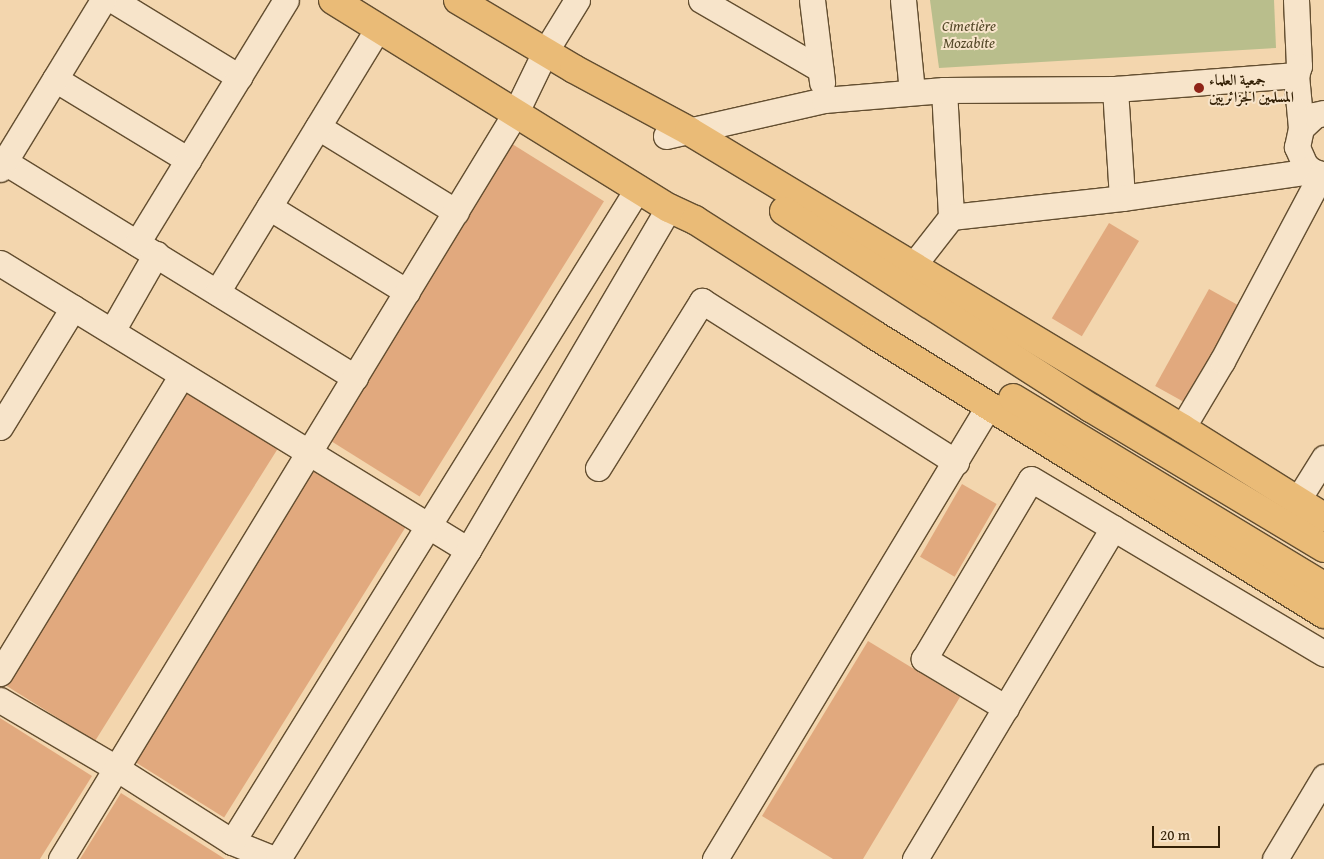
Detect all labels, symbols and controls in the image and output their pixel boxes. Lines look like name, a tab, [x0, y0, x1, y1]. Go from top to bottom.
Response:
park label: Cimetière Mozabite	[942, 16, 996, 51]
place label: جمعية العلماء المسلمين الجزائريين	[1209, 70, 1294, 105]
marker: جمعية العلماء المسلمين الجزائريين	[1193, 82, 1205, 94]
scale bar	[1154, 816, 1222, 848]
text: 20 m	[1160, 824, 1190, 845]

